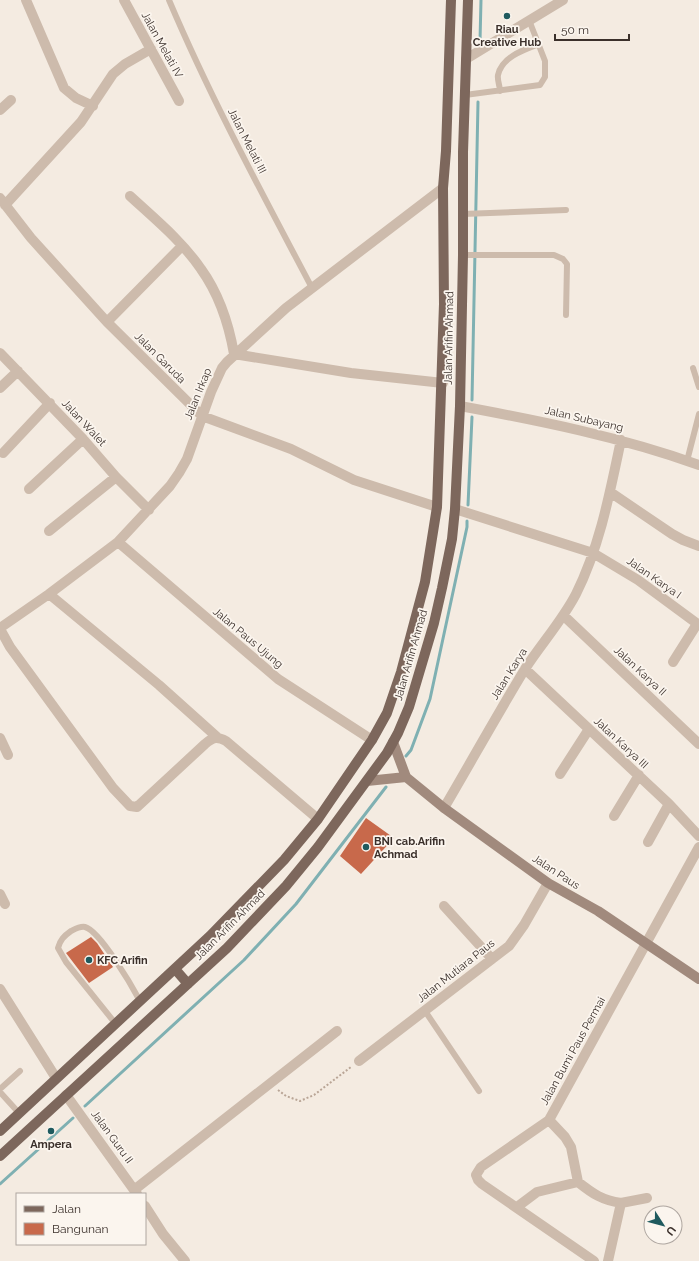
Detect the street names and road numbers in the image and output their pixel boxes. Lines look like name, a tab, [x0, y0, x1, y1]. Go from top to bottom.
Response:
street label: Jalan Melati IV	[139, 10, 186, 81]
street label: Jalan Melati III	[225, 106, 269, 176]
street label: Jalan Arifin Ahmad	[442, 291, 456, 385]
street label: Jalan Garuda	[132, 330, 188, 386]
street label: Jalan Irkap	[182, 366, 214, 422]
street label: Jalan Walet	[59, 397, 109, 449]
street label: Jalan Subayang	[543, 404, 625, 434]
street label: Jalan Karya I	[624, 554, 684, 602]
street label: Jalan Paus Ujung	[210, 605, 286, 671]
street label: Jalan Arifin Ahmad	[392, 608, 430, 702]
street label: Jalan Karya II	[611, 644, 669, 698]
street label: Jalan Karya	[488, 646, 530, 702]
street label: Jalan Karya III	[591, 715, 651, 771]
street label: Jalan Paus	[530, 852, 582, 892]
street label: Jalan Arifin Ahmad	[192, 887, 268, 963]
street label: Jalan Mutiara Paus	[415, 937, 497, 1005]
street label: Jalan Bumi Paus Permai	[538, 995, 608, 1107]
street label: Jalan Guru II	[88, 1108, 136, 1166]

